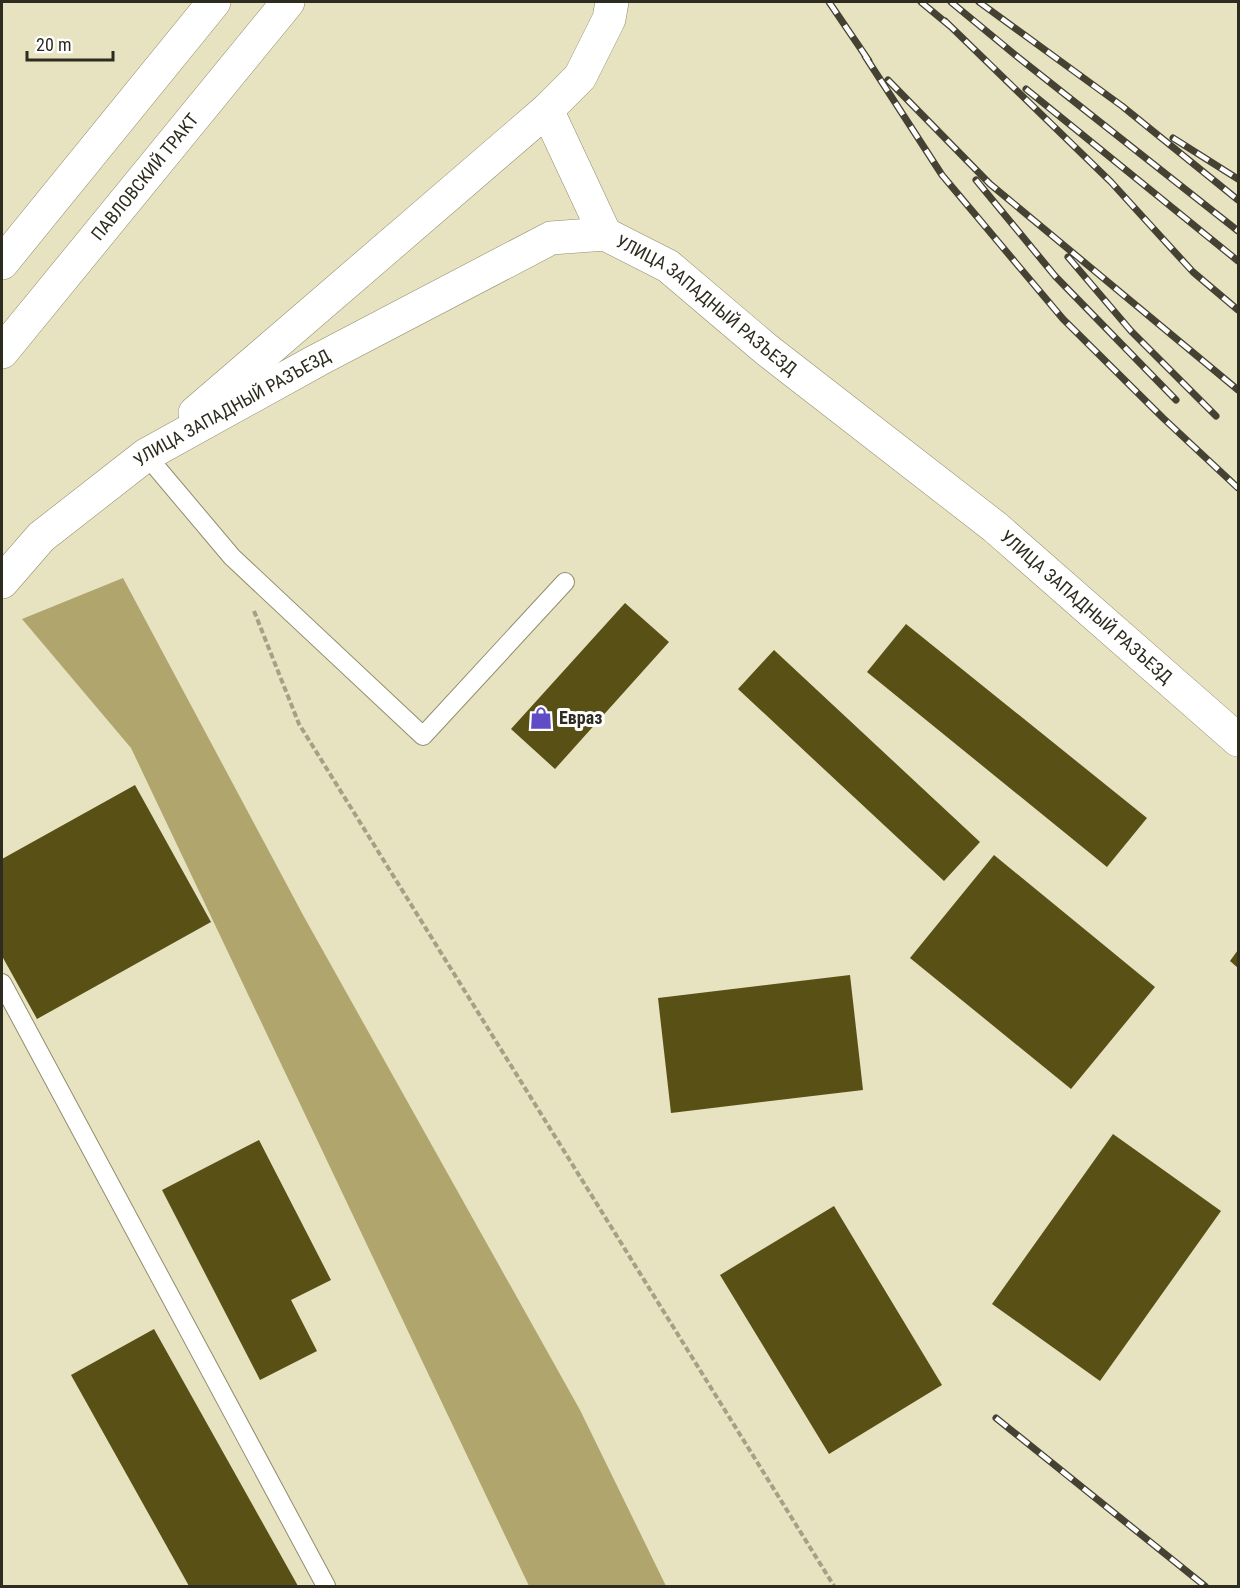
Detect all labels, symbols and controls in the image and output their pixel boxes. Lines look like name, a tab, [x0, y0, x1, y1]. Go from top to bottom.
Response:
scale bar	[27, 24, 112, 62]
text: 20 m	[36, 34, 71, 55]
street label: ПАВЛОВСКИЙ ТРАКТ	[87, 109, 203, 244]
street label: УЛИЦА ЗАПАДНЫЙ РАЗЪЕЗД	[613, 230, 801, 379]
street label: УЛИЦА ЗАПАДНЫЙ РАЗЪЕЗД	[129, 344, 334, 471]
street label: УЛИЦА ЗАПАДНЫЙ РАЗЪЕЗД	[996, 526, 1177, 688]
shop icon: Евраз	[528, 705, 554, 731]
place label: Евраз	[559, 707, 602, 728]

